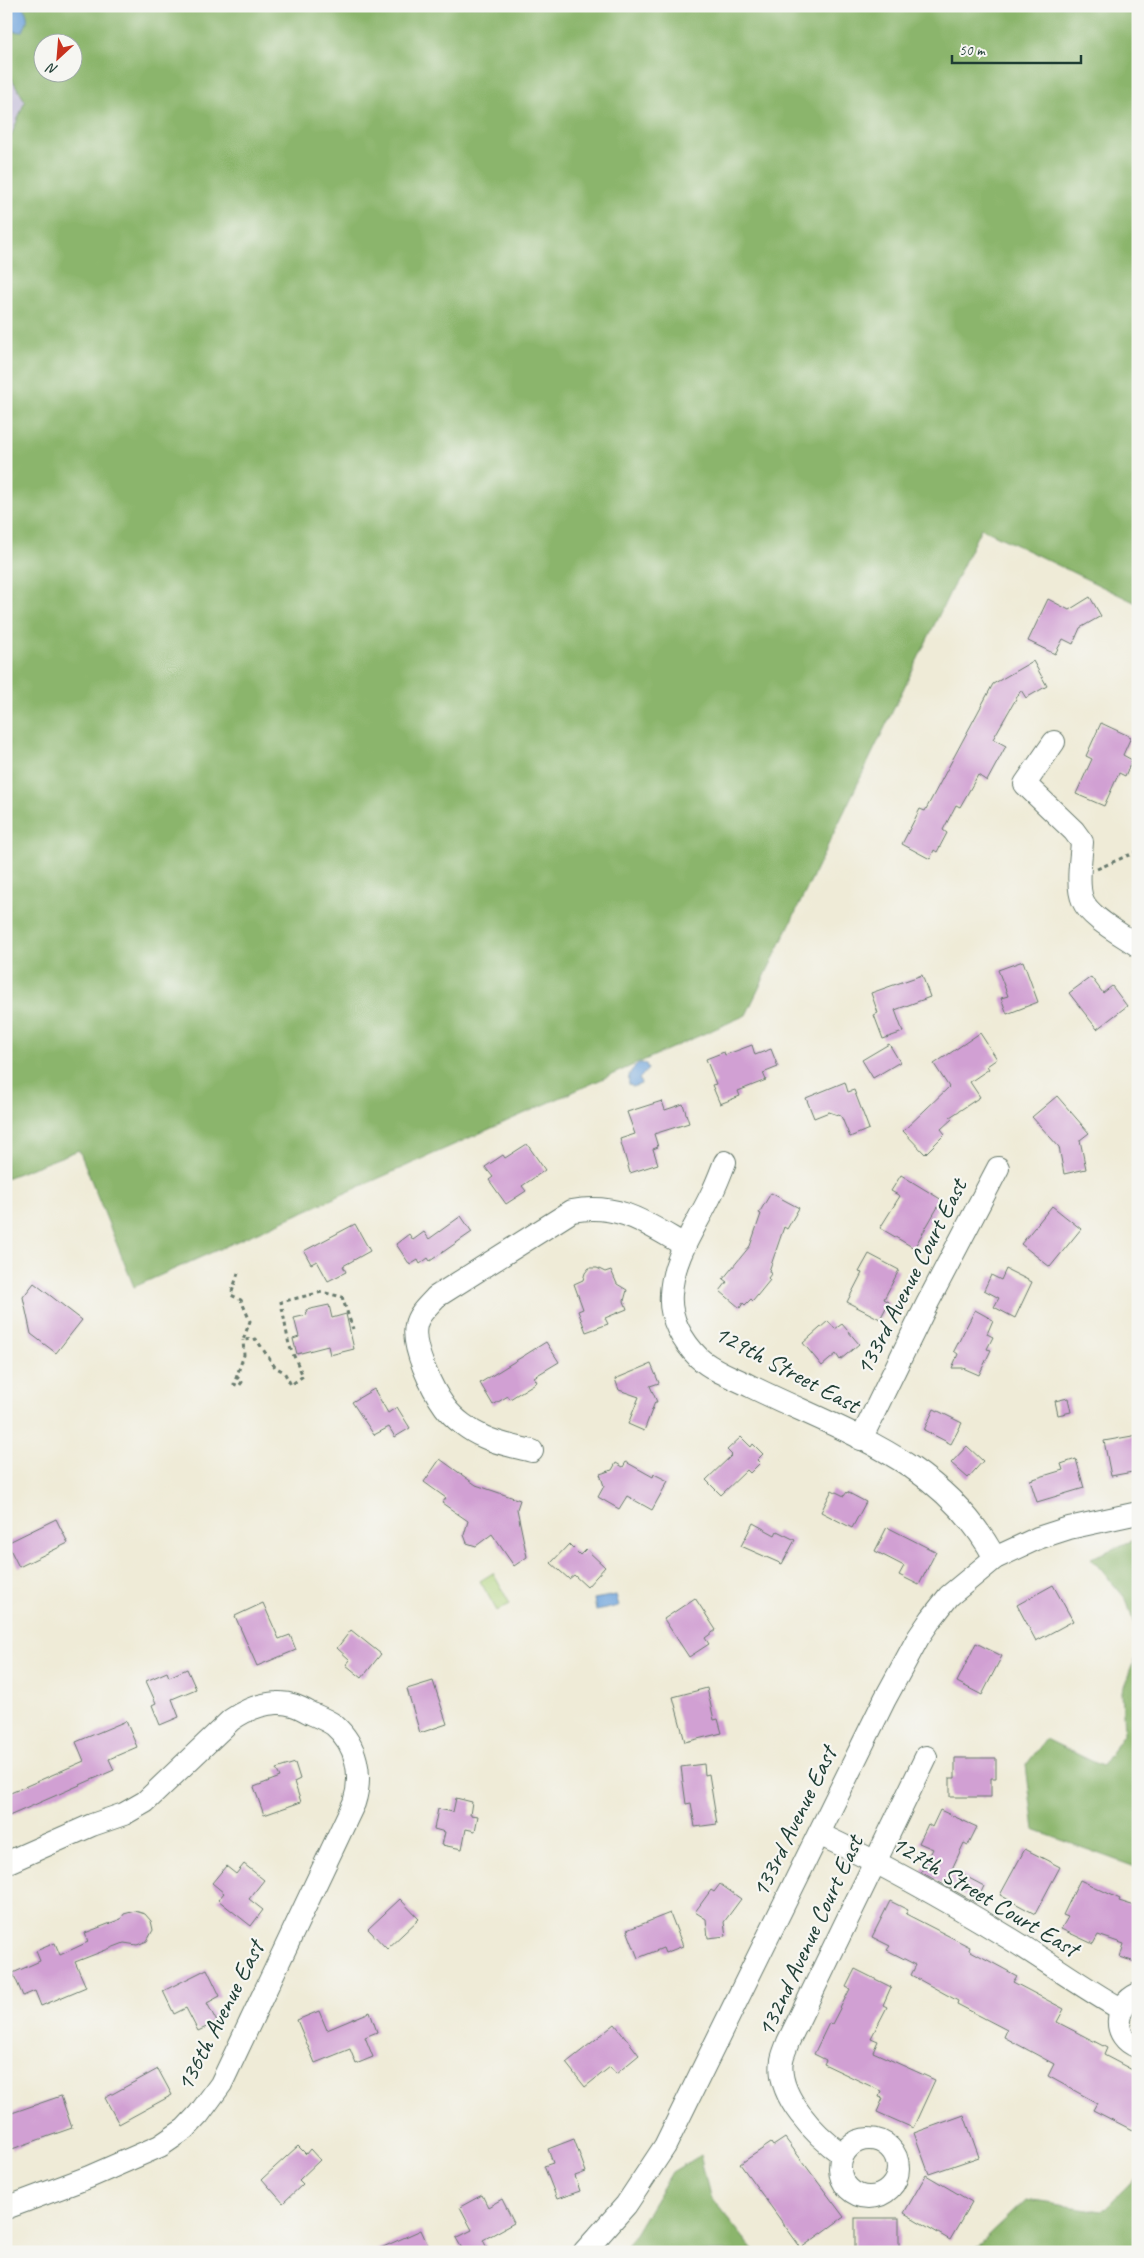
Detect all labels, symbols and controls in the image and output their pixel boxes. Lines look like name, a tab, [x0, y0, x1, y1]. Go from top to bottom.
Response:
north arrow	[32, 32, 82, 82]
scale bar	[952, 32, 1080, 64]
text: 50 m	[959, 41, 986, 60]
text: N	[43, 59, 60, 79]
street label: 133rd Avenue Court East	[848, 1171, 975, 1380]
street label: 129th Street East	[709, 1317, 867, 1422]
street label: 133rd Avenue East	[744, 1738, 846, 1902]
street label: 132nd Avenue Court East	[749, 1828, 872, 2042]
street label: 127th Street Court East	[886, 1828, 1088, 1966]
street label: 136th Avenue East	[169, 1932, 273, 2096]

